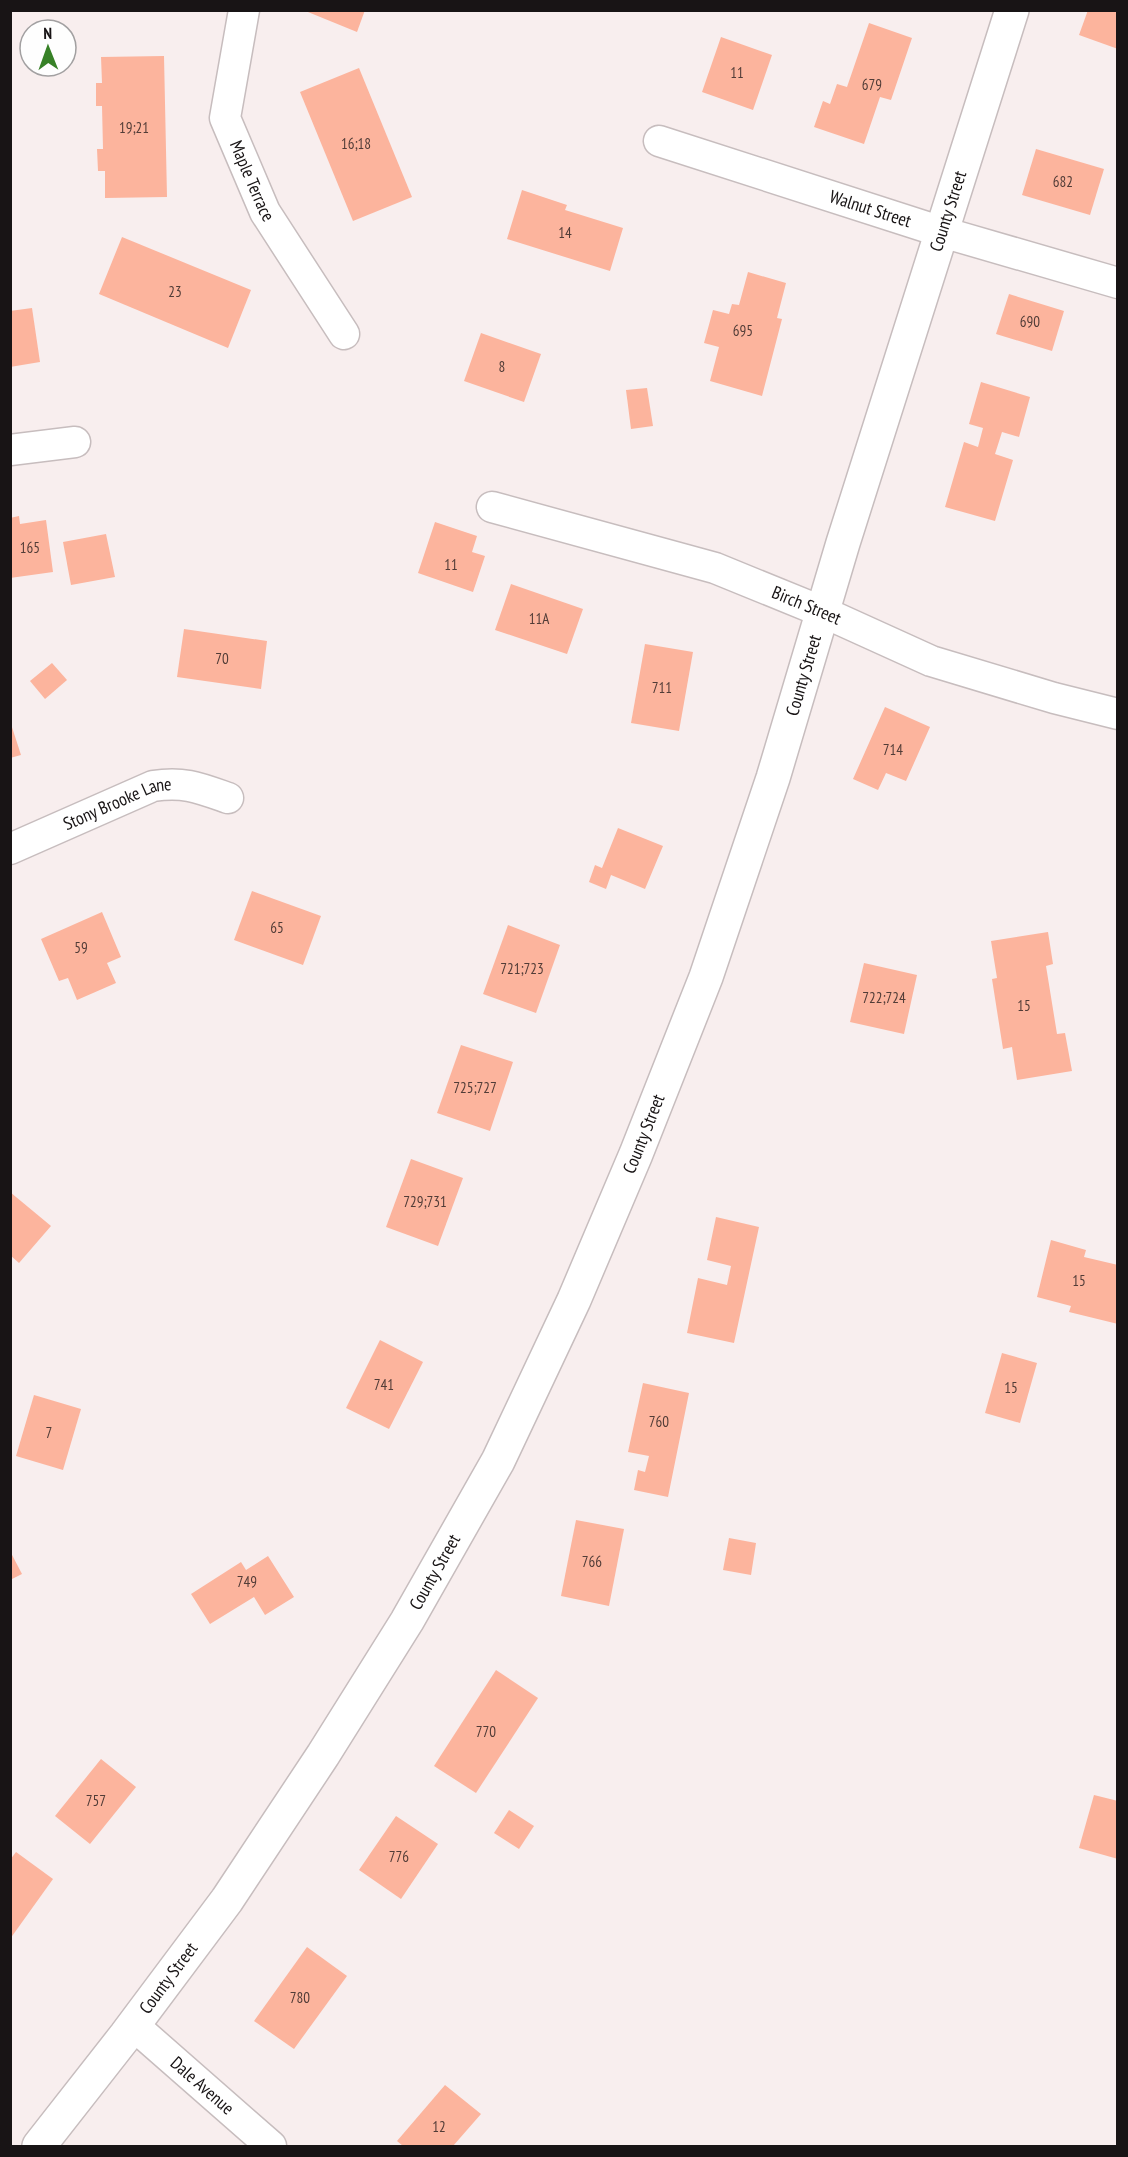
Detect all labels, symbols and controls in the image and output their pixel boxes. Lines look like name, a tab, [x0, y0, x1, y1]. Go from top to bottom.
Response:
north arrow	[18, 18, 78, 78]
text: N	[43, 23, 52, 43]
house number: 11	[730, 63, 744, 82]
house number: 679	[862, 75, 882, 94]
house number: 19;21	[119, 118, 149, 137]
house number: 16;18	[341, 134, 371, 153]
street label: Maple Terrace	[225, 137, 280, 226]
street label: County Street	[924, 168, 971, 254]
house number: 682	[1053, 172, 1073, 191]
street label: Walnut Street	[827, 185, 914, 232]
house number: 14	[558, 223, 572, 242]
house number: 23	[168, 282, 182, 301]
house number: 690	[1020, 312, 1040, 331]
house number: 695	[733, 321, 753, 340]
house number: 8	[499, 357, 505, 376]
house number: 165	[20, 538, 40, 557]
house number: 11	[444, 555, 458, 574]
street label: Birch Street	[769, 580, 845, 630]
house number: 11A	[529, 609, 550, 628]
street label: County Street	[780, 632, 826, 718]
house number: 70	[215, 649, 229, 668]
house number: 711	[652, 678, 672, 697]
house number: 714	[883, 740, 903, 759]
street label: Stony Brooke Lane	[60, 772, 172, 835]
house number: 65	[270, 918, 284, 937]
house number: 59	[74, 938, 88, 957]
house number: 721;723	[500, 959, 544, 978]
house number: 722;724	[862, 988, 906, 1007]
house number: 15	[1017, 996, 1031, 1015]
house number: 725;727	[453, 1078, 497, 1097]
street label: County Street	[617, 1091, 670, 1177]
house number: 729;731	[403, 1192, 447, 1211]
house number: 15	[1072, 1271, 1086, 1290]
house number: 741	[374, 1375, 394, 1394]
house number: 15	[1004, 1378, 1018, 1397]
house number: 760	[649, 1412, 669, 1431]
house number: 7	[46, 1423, 52, 1442]
street label: County Street	[404, 1530, 465, 1614]
house number: 766	[582, 1552, 602, 1571]
house number: 749	[237, 1572, 257, 1591]
house number: 770	[476, 1722, 496, 1741]
house number: 757	[86, 1791, 106, 1810]
house number: 776	[389, 1847, 409, 1866]
street label: County Street	[134, 1938, 202, 2018]
house number: 780	[290, 1988, 310, 2007]
street label: Dale Avenue	[166, 2051, 239, 2119]
house number: 12	[432, 2117, 446, 2136]

